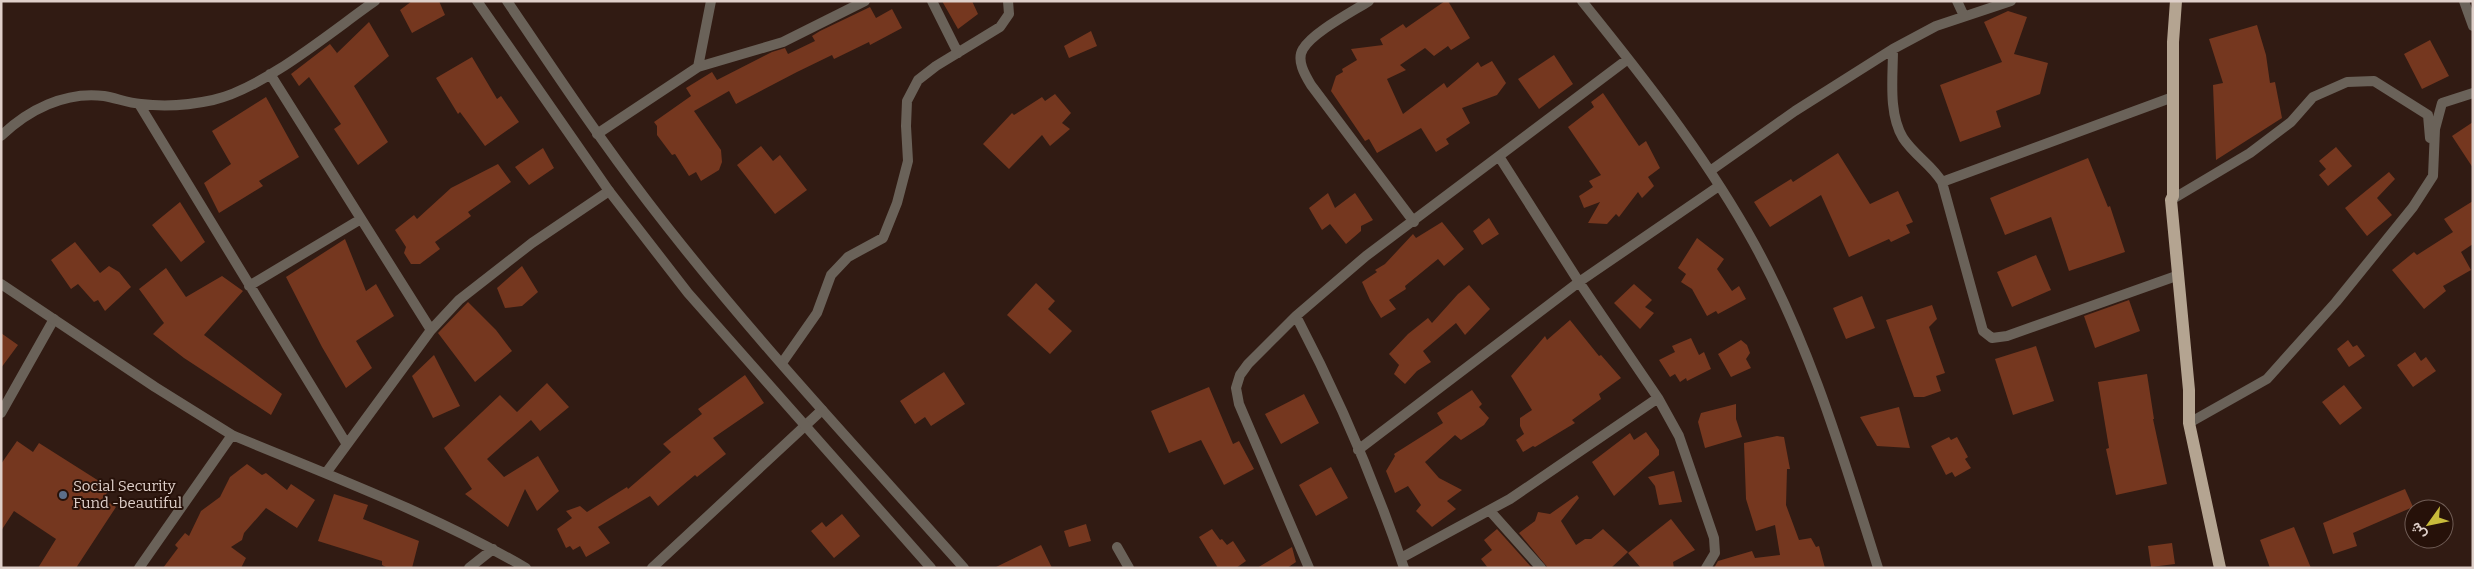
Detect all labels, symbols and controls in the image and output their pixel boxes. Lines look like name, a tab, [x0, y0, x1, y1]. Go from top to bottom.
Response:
place label: Social Security Fund -beautiful	[73, 477, 182, 512]
marker: Social Security Fund -beautiful	[57, 489, 69, 501]
north arrow	[2404, 499, 2454, 549]
text: ش	[2407, 519, 2430, 542]

